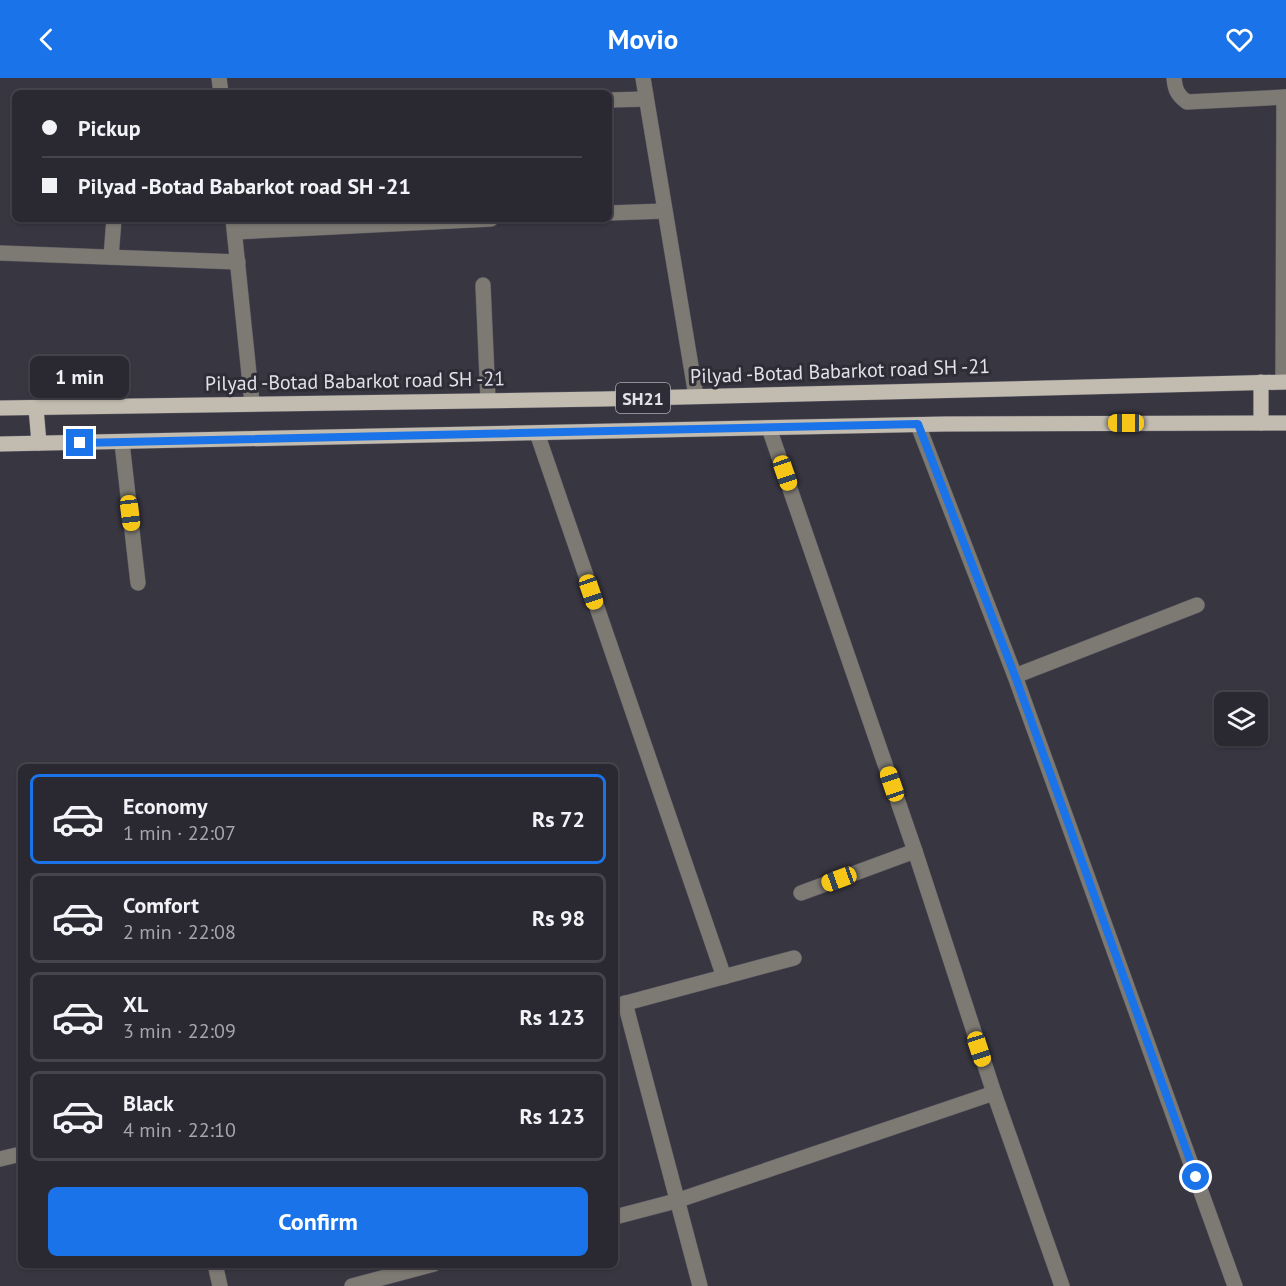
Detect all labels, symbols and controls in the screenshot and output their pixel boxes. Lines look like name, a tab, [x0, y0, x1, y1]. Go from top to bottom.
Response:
text: Movio	[608, 22, 678, 56]
icon: back	[30, 23, 63, 56]
icon: heart	[1223, 23, 1256, 56]
text: Pickup	[78, 114, 141, 142]
text: Pilyad -Botad Babarkot road SH -21	[78, 172, 411, 200]
street label: Pilyad -Botad Babarkot road SH -21	[690, 353, 990, 389]
callout: 1 min	[31, 356, 130, 398]
text: 1 min	[55, 364, 104, 390]
street label: Pilyad -Botad Babarkot road SH -21	[205, 365, 505, 397]
road number: SH21	[616, 383, 670, 413]
car	[1108, 414, 1144, 432]
route end	[66, 429, 93, 456]
car	[771, 453, 799, 493]
car	[119, 494, 141, 532]
car	[577, 572, 605, 612]
map controls	[1214, 692, 1268, 746]
button: layers	[1214, 692, 1268, 746]
car	[878, 764, 906, 804]
icon: car	[51, 792, 105, 846]
text: Economy	[123, 792, 207, 820]
text: Rs 72	[532, 805, 585, 833]
text: 1 min · 22:07	[123, 820, 236, 846]
car	[819, 864, 859, 894]
icon: car	[51, 891, 105, 945]
text: Comfort	[123, 891, 199, 919]
text: Rs 98	[532, 904, 585, 932]
text: 2 min · 22:08	[123, 919, 236, 945]
icon: car	[51, 990, 105, 1044]
text: XL	[123, 990, 148, 1018]
text: Rs 123	[519, 1003, 585, 1031]
text: 3 min · 22:09	[123, 1018, 236, 1044]
car	[965, 1029, 993, 1069]
icon: car	[51, 1089, 105, 1143]
text: Black	[123, 1089, 174, 1117]
text: Rs 123	[519, 1102, 585, 1130]
text: 4 min · 22:10	[123, 1117, 236, 1143]
route start	[1182, 1163, 1209, 1190]
button: Confirm	[48, 1187, 588, 1256]

